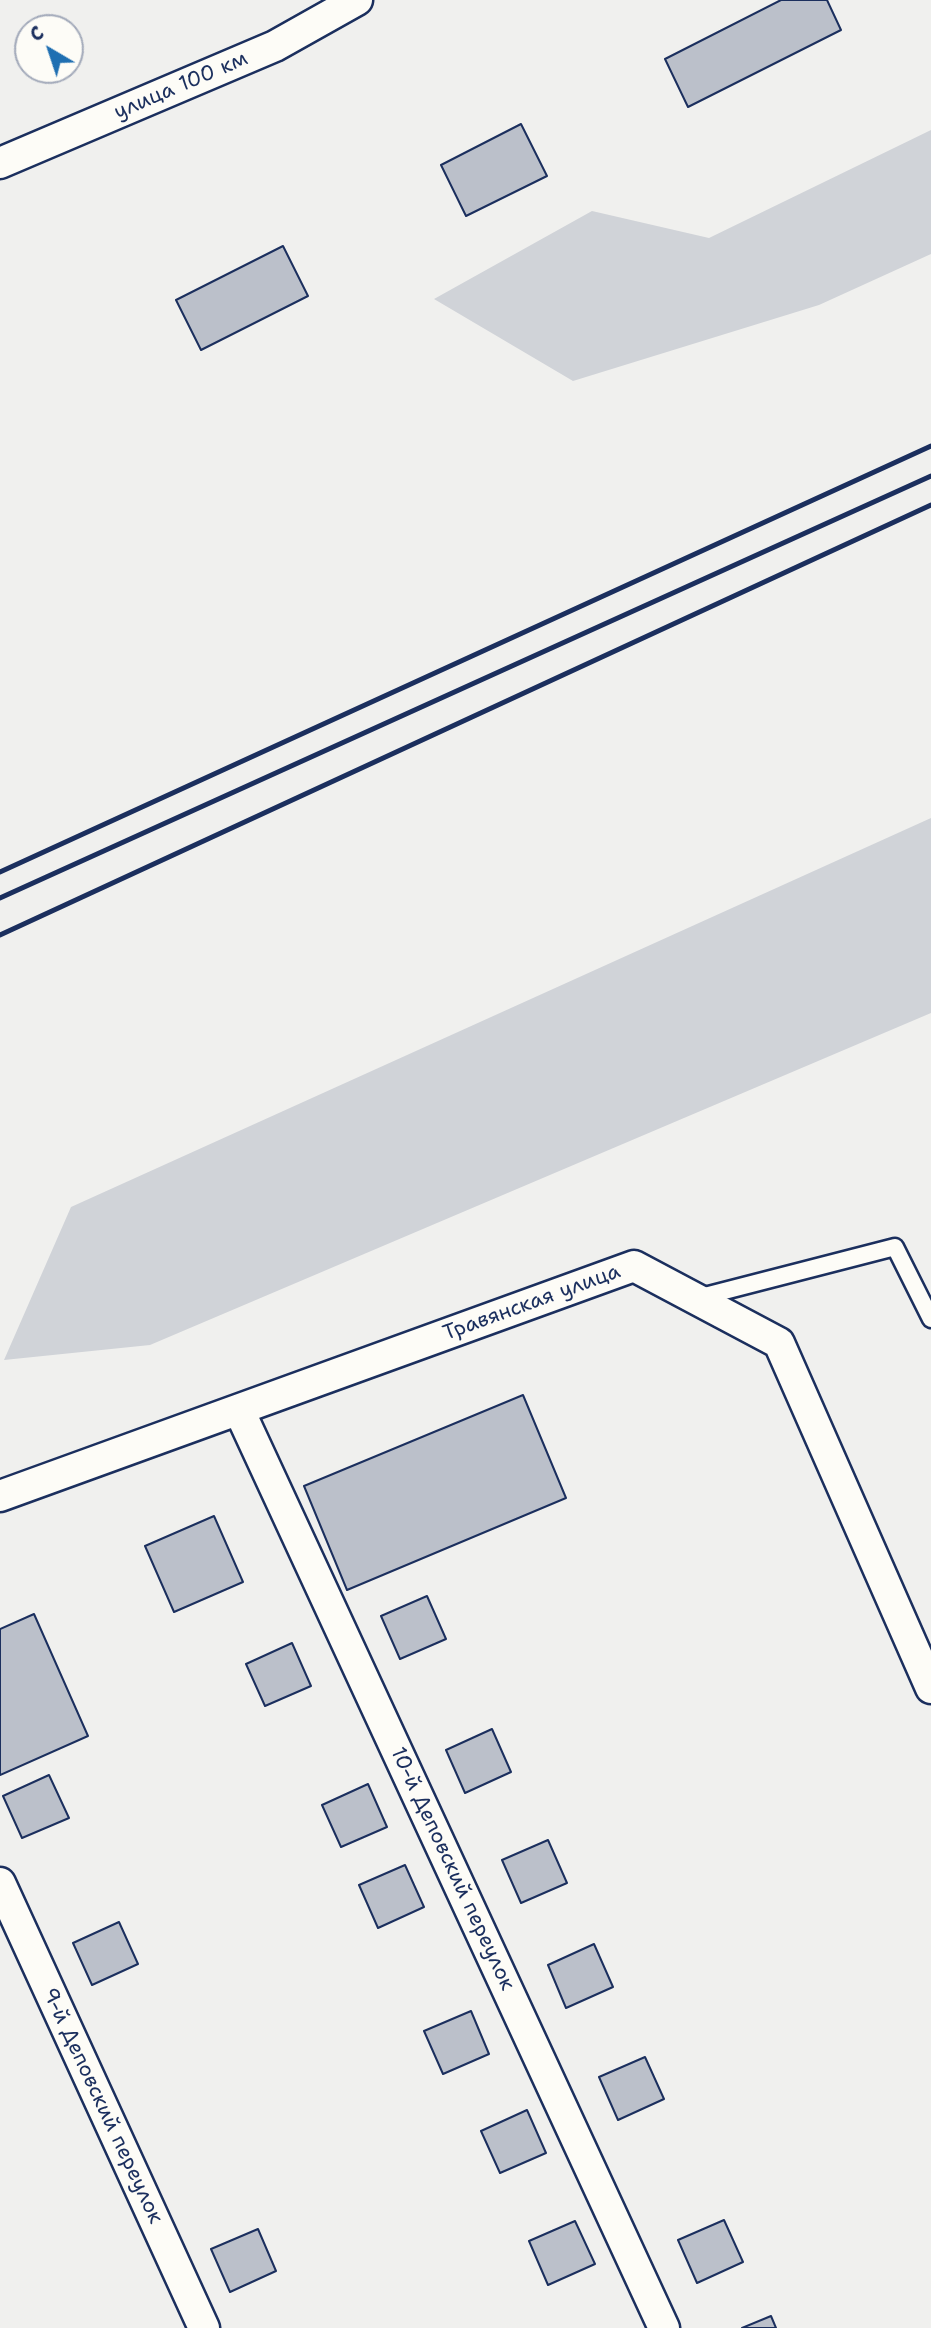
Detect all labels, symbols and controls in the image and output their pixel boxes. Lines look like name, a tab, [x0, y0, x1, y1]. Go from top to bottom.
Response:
north arrow	[14, 14, 84, 84]
text: С	[24, 20, 49, 47]
street label: улица 100 км	[110, 47, 252, 125]
street label: Травянская улица	[440, 1259, 624, 1347]
street label: 10-й Деповский переулок	[384, 1743, 520, 1995]
street label: 9-й Деповский переулок	[36, 1984, 168, 2228]

